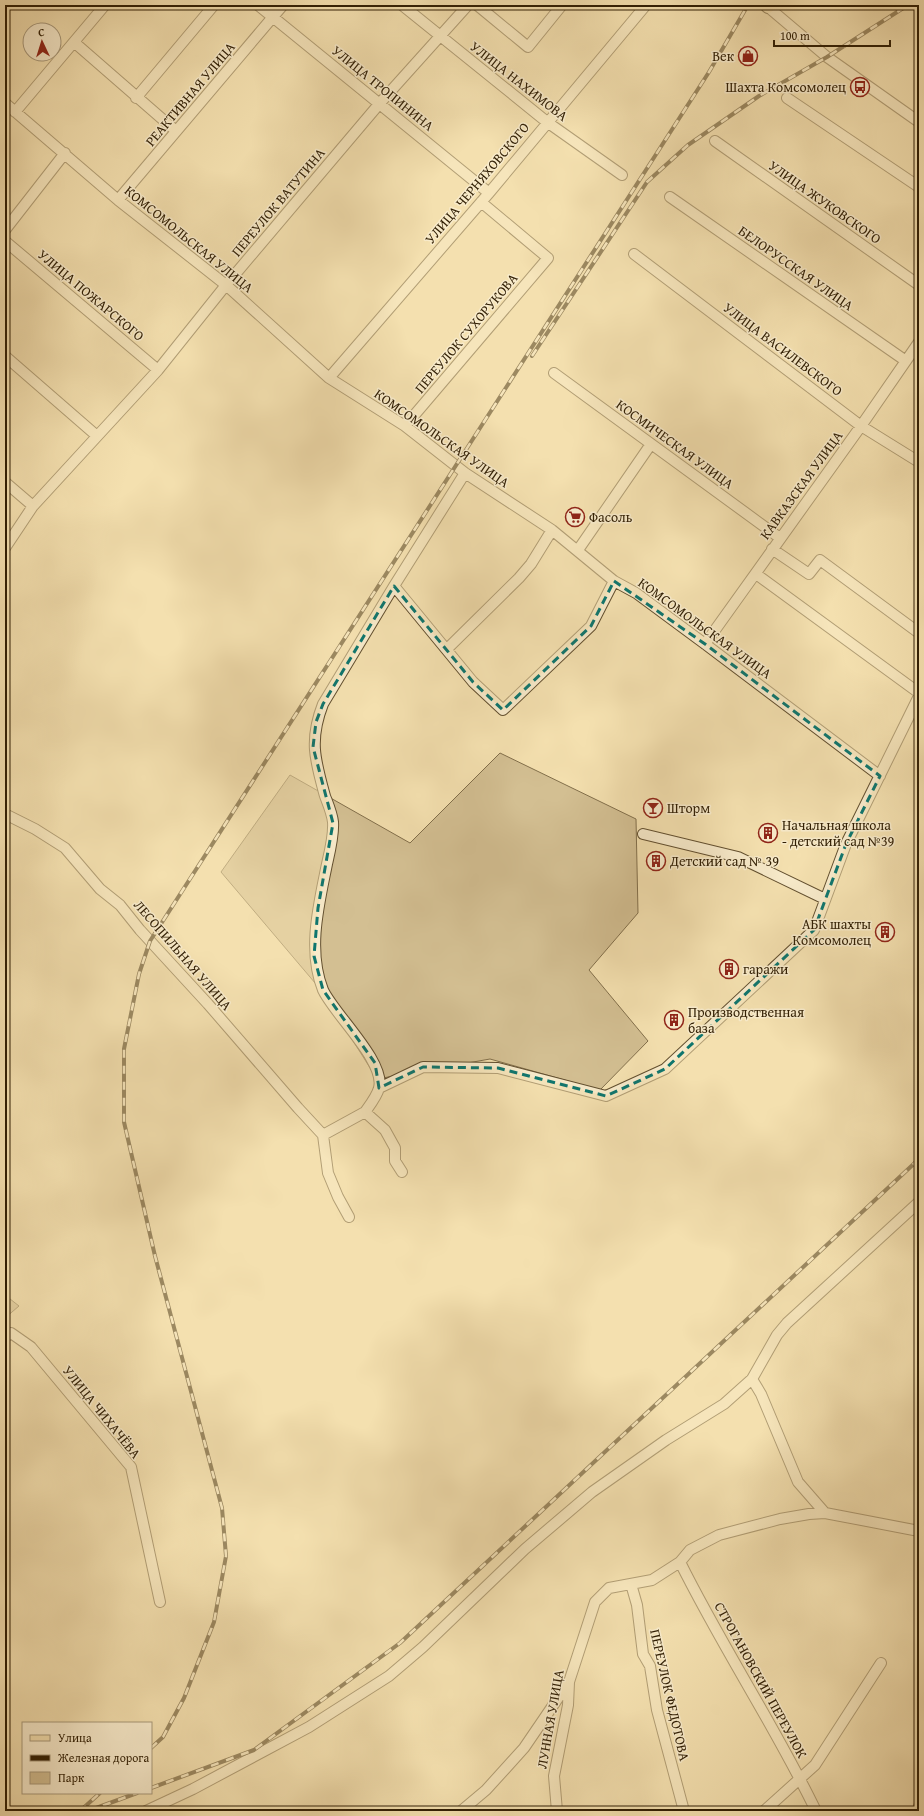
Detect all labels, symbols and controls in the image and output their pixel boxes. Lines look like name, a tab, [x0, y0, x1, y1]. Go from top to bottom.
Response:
north arrow	[22, 22, 62, 62]
scale bar	[774, 22, 890, 48]
text: С	[38, 24, 45, 40]
text: 100 m	[780, 27, 810, 44]
street label: УЛИЦА НАХИМОВА	[466, 36, 573, 126]
street label: РЕАКТИВНАЯ УЛИЦА	[140, 37, 240, 150]
street label: УЛИЦА ТРОПИНИНА	[328, 40, 439, 136]
shop icon: Век	[737, 45, 759, 67]
place label: Век	[712, 46, 735, 66]
bus stop icon: Шахта Комсомолец	[849, 76, 871, 98]
place label: Шахта Комсомолец	[726, 77, 846, 97]
street label: УЛИЦА ЧЕРНЯХОВСКОГО	[420, 118, 534, 248]
street label: ПЕРЕУЛОК ВАТУТИНА	[227, 143, 330, 261]
street label: УЛИЦА ЖУКОВСКОГО	[765, 156, 885, 248]
street label: КОМСОМОЛЬСКАЯ УЛИЦА	[120, 181, 258, 298]
street label: БЕЛОРУССКАЯ УЛИЦА	[734, 221, 858, 316]
street label: УЛИЦА ПОЖАРСКОГО	[33, 244, 149, 346]
street label: ПЕРЕУЛОК СУХОРУКОВА	[410, 268, 523, 397]
street label: УЛИЦА ВАСИЛЕВСКОГО	[719, 297, 847, 401]
street label: КОМСОМОЛЬСКАЯ УЛИЦА	[370, 384, 514, 493]
street label: КОСМИЧЕСКАЯ УЛИЦА	[612, 394, 738, 494]
street label: КАВКАЗСКАЯ УЛИЦА	[755, 426, 848, 543]
supermarket icon: Фасоль	[564, 506, 586, 528]
place label: Фасоль	[589, 507, 633, 527]
street label: КОМСОМОЛЬСКАЯ УЛИЦА	[634, 573, 776, 684]
bar icon: Шторм	[642, 797, 664, 819]
place label: Шторм	[667, 798, 710, 818]
place label: Начальная школа - детский сад №39	[782, 815, 895, 851]
building icon: Начальная школа - детский сад №39	[757, 822, 779, 844]
building icon: Детский сад № 39	[645, 850, 667, 872]
place label: Детский сад № 39	[669, 851, 779, 871]
street label: ЛЕСОПИЛЬНАЯ УЛИЦА	[129, 895, 237, 1015]
place label: АБК шахты Комсомолец	[793, 914, 871, 950]
building icon: АБК шахты Комсомолец	[874, 921, 896, 943]
building icon: гаражи	[718, 958, 740, 980]
place label: гаражи	[743, 959, 788, 979]
place label: Производственная база	[688, 1002, 804, 1038]
building icon: Производственная база	[663, 1009, 685, 1031]
street label: УЛИЦА ЧИХАЧЁВА	[58, 1361, 146, 1463]
street label: СТРОГАНОВСКИЙ ПЕРЕУЛОК	[710, 1598, 813, 1762]
street label: ПЕРЕУЛОК ФЕДОТОВА	[645, 1627, 695, 1763]
street label: ЛУННАЯ УЛИЦА	[531, 1667, 569, 1770]
legend	[22, 1722, 152, 1794]
text: Улица	[58, 1729, 92, 1746]
text: Железная дорога	[57, 1749, 149, 1766]
text: Парк	[58, 1769, 85, 1786]

